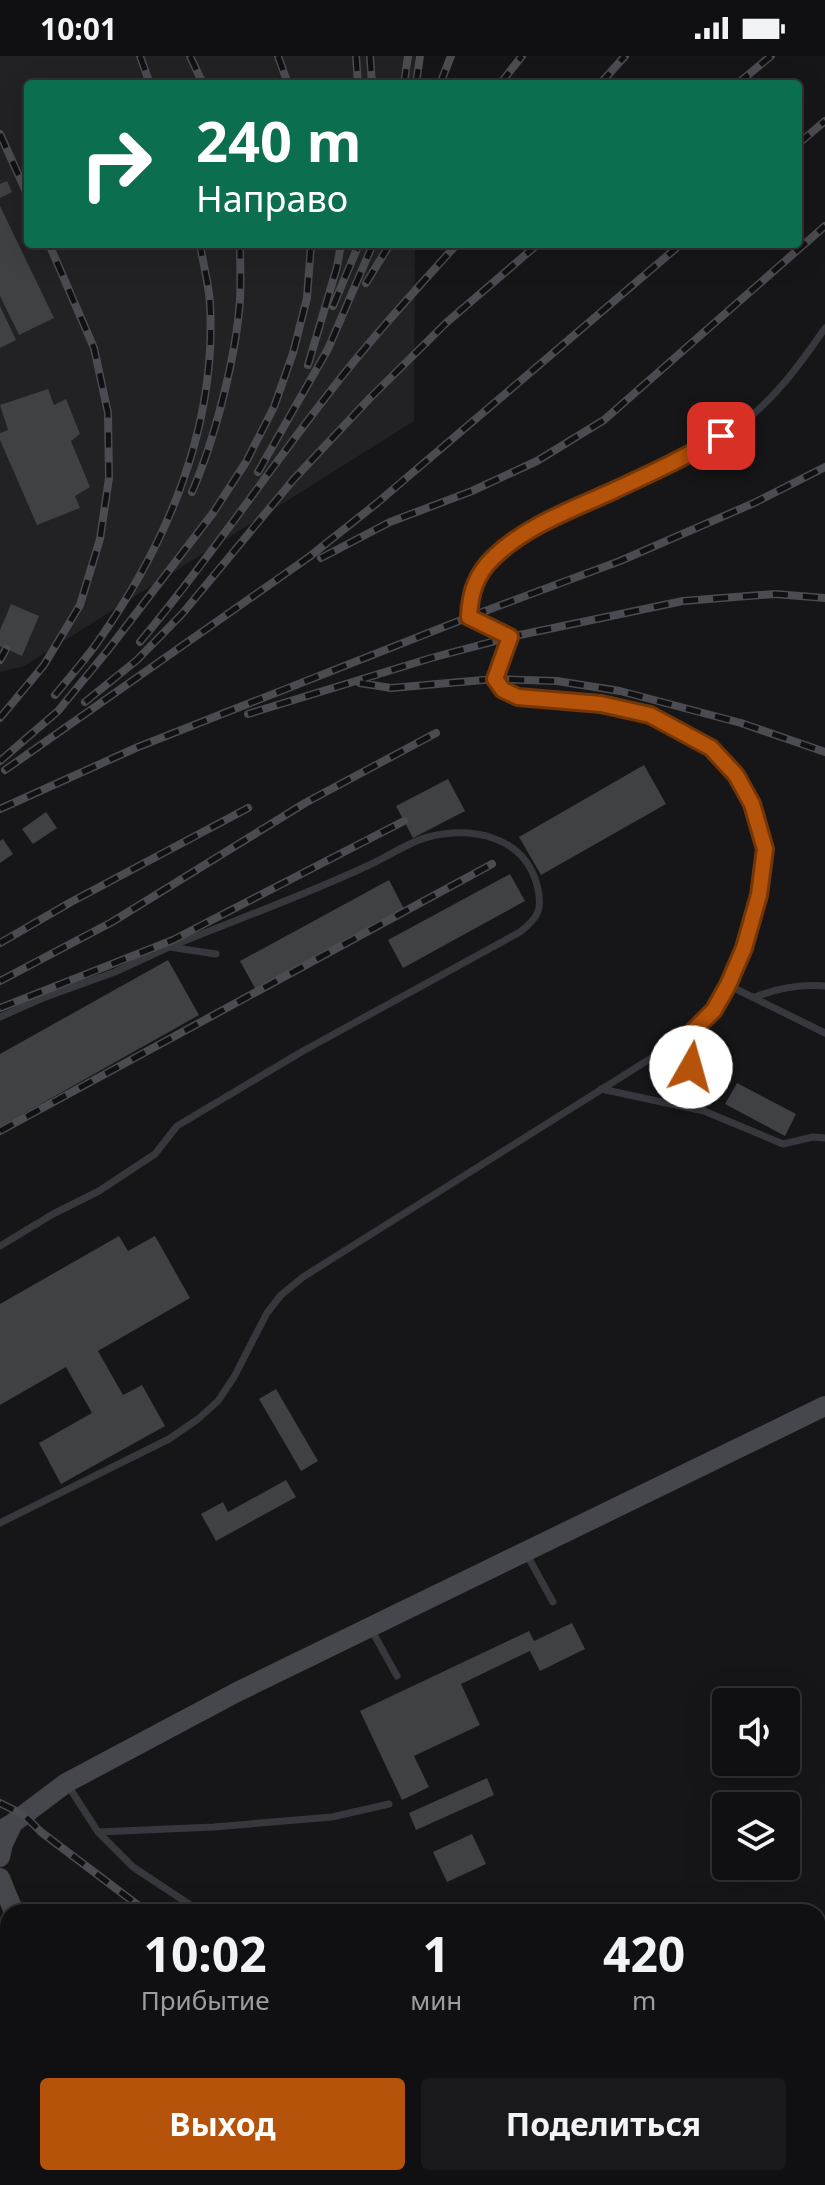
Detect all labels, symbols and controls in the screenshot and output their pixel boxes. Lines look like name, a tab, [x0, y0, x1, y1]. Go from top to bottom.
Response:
text: 10:01	[40, 8, 117, 49]
text: 240 m	[196, 102, 361, 178]
icon: right	[64, 112, 168, 216]
text: Направо	[196, 174, 348, 223]
pin	[687, 402, 755, 470]
icon: arrive	[699, 414, 743, 458]
position arrow	[649, 1025, 733, 1109]
map controls	[712, 1688, 800, 1880]
button: sound	[712, 1688, 800, 1776]
button: layers	[712, 1792, 800, 1880]
text: 10:02	[143, 1921, 267, 1986]
text: 1	[422, 1921, 450, 1986]
text: 420	[603, 1921, 685, 1986]
text: Прибытие	[141, 1982, 270, 2018]
text: мин	[410, 1982, 462, 2018]
text: m	[632, 1982, 656, 2018]
button: Выход	[40, 2078, 405, 2170]
button: Поделиться	[421, 2078, 786, 2170]

